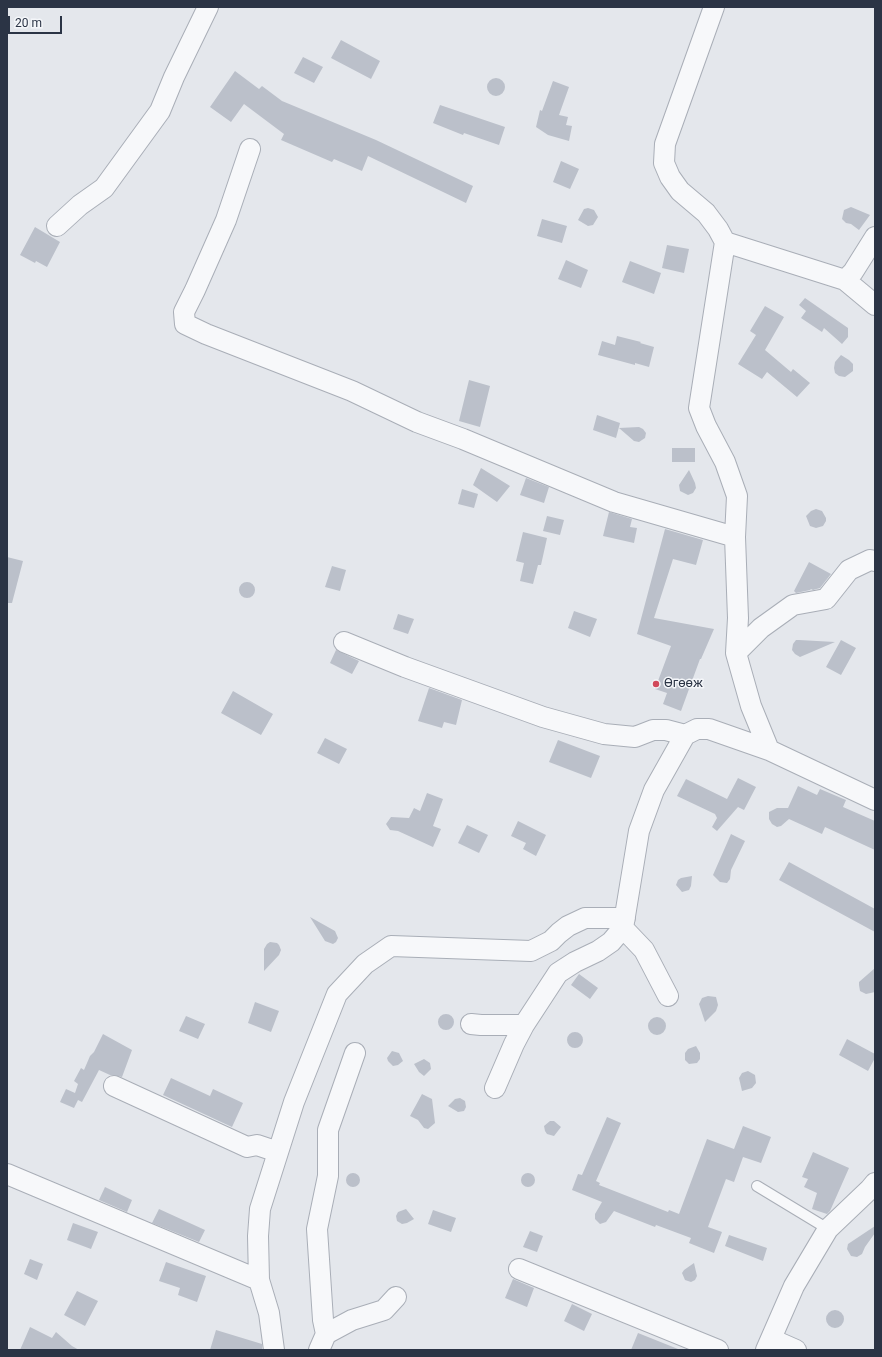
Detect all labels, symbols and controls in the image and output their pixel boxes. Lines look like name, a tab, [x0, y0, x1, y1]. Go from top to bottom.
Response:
scale bar	[10, 8, 64, 34]
text: 20 m	[15, 16, 42, 30]
place label: Өгөөж	[664, 676, 703, 692]
marker: Өгөөж	[651, 679, 661, 689]

